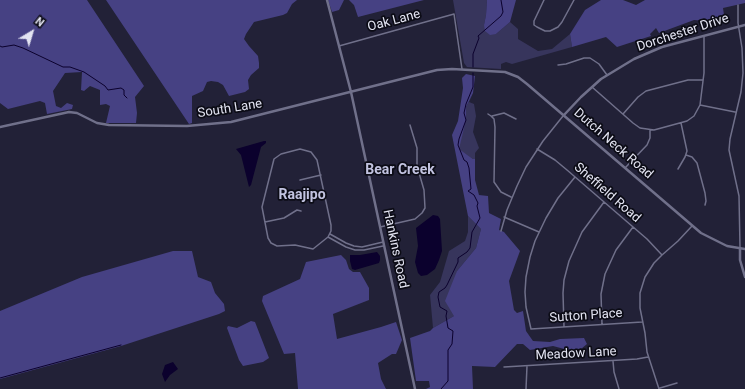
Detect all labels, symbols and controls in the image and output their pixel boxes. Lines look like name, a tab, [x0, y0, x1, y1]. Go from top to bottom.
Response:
street label: Oak Lane	[366, 6, 422, 36]
street label: Dorchester Drive	[635, 11, 731, 55]
north arrow	[12, 12, 52, 52]
text: N	[33, 15, 47, 30]
street label: South Lane	[197, 96, 263, 122]
street label: Dutch Neck Road	[570, 105, 656, 183]
street label: Sheffield Road	[570, 160, 644, 226]
district label: Bear Creek	[365, 162, 435, 178]
district label: Raajipo	[278, 187, 326, 203]
street label: Hankins Road	[379, 208, 411, 290]
street label: Sutton Place	[549, 306, 623, 326]
street label: Meadow Lane	[535, 344, 617, 364]

